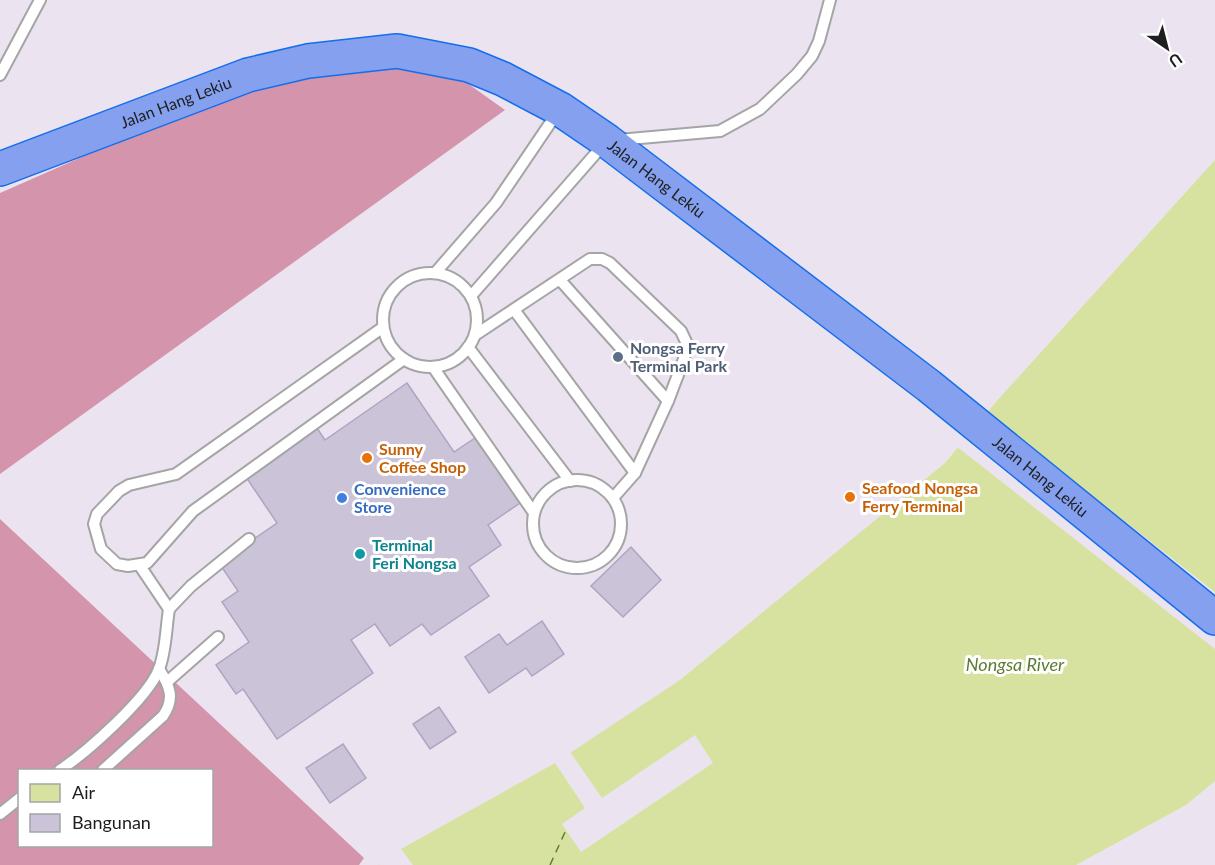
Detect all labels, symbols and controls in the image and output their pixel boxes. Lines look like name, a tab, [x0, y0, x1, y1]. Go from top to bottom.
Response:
north arrow	[1137, 18, 1197, 78]
text: U	[1166, 50, 1186, 72]
street label: Jalan Hang Lekiu	[117, 72, 234, 132]
street label: Jalan Hang Lekiu	[604, 135, 709, 221]
place label: Nongsa Ferry Terminal Park	[630, 338, 727, 375]
marker: Nongsa Ferry Terminal Park	[611, 350, 625, 364]
street label: Jalan Hang Lekiu	[989, 432, 1092, 520]
place label: Sunny Coffee Shop	[379, 439, 466, 476]
marker: Sunny Coffee Shop	[360, 451, 374, 465]
place label: Seafood Nongsa Ferry Terminal	[862, 478, 978, 515]
place label: Convenience Store	[354, 479, 446, 516]
marker: Seafood Nongsa Ferry Terminal	[843, 490, 857, 504]
marker: Convenience Store	[335, 491, 349, 505]
place label: Terminal Feri Nongsa	[372, 535, 457, 572]
marker: Terminal Feri Nongsa	[353, 547, 367, 561]
water label: Nongsa River	[966, 653, 1065, 675]
legend	[18, 769, 213, 847]
text: Air	[72, 781, 95, 803]
text: Bangunan	[72, 811, 151, 833]

